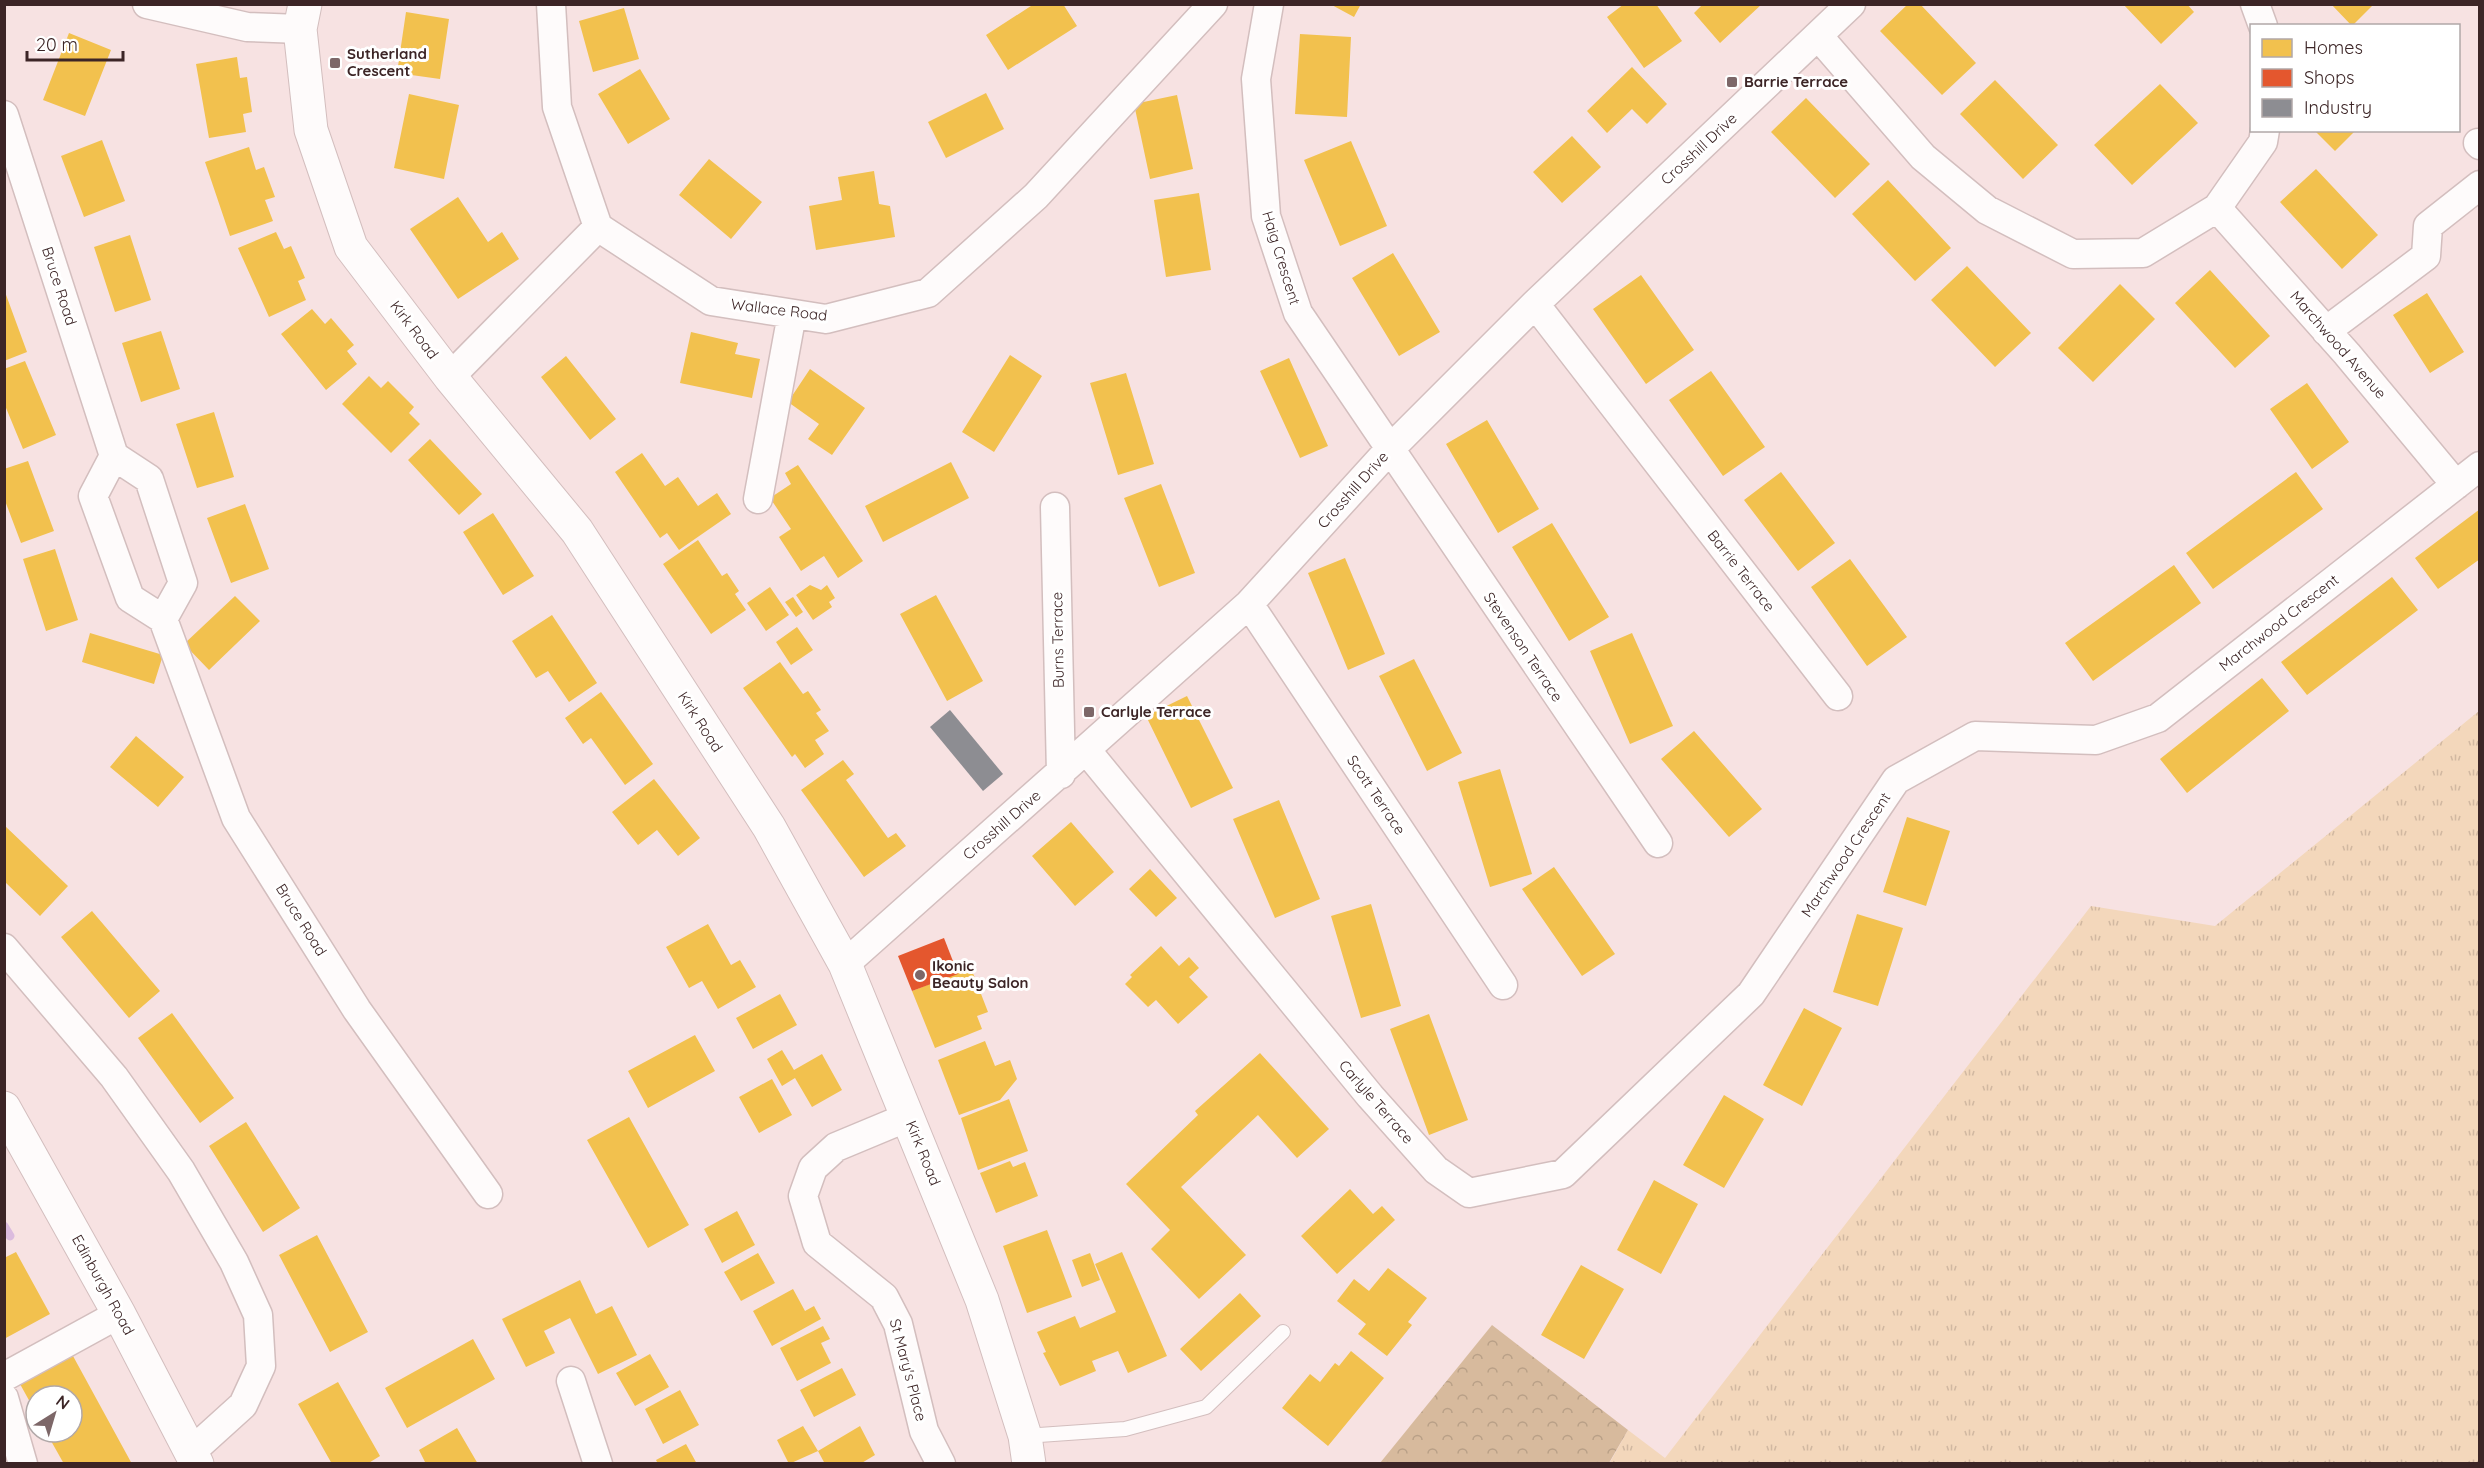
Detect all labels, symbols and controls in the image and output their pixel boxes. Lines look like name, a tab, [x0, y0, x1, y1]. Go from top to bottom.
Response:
scale bar	[27, 24, 123, 62]
legend	[2250, 24, 2460, 132]
text: 20 m	[36, 33, 78, 56]
text: Homes	[2304, 36, 2363, 59]
place label: Sutherland Crescent	[347, 44, 427, 80]
marker: Sutherland Crescent	[328, 56, 342, 70]
text: Shops	[2304, 66, 2355, 89]
place label: Barrie Terrace	[1744, 72, 1848, 91]
marker: Barrie Terrace	[1725, 75, 1739, 89]
text: Industry	[2304, 96, 2372, 119]
street label: Crosshill Drive	[1657, 109, 1741, 189]
street label: Haig Crescent	[1258, 209, 1305, 307]
street label: Bruce Road	[38, 244, 81, 328]
street label: Marchwood Avenue	[2286, 287, 2391, 403]
street label: Wallace Road	[730, 294, 828, 325]
street label: Kirk Road	[386, 297, 443, 363]
street label: Crosshill Drive	[1313, 447, 1392, 532]
street label: Barrie Terrace	[1704, 526, 1779, 615]
street label: Marchwood Crescent	[2215, 570, 2342, 675]
street label: Stevenson Terrace	[1480, 588, 1567, 705]
street label: Burns Terrace	[1047, 592, 1068, 688]
street label: Kirk Road	[674, 688, 727, 756]
place label: Carlyle Terrace	[1101, 702, 1211, 721]
marker: Carlyle Terrace	[1082, 705, 1096, 719]
street label: Scott Terrace	[1343, 751, 1410, 838]
street label: Crosshill Drive	[959, 786, 1045, 864]
street label: Marchwood Crescent	[1797, 789, 1894, 921]
street label: Bruce Road	[272, 880, 331, 959]
place label: Ikonic Beauty Salon	[932, 956, 1029, 992]
marker: Ikonic Beauty Salon	[913, 968, 927, 982]
street label: Carlyle Terrace	[1335, 1056, 1418, 1147]
street label: Kirk Road	[902, 1118, 945, 1188]
street label: Edinburgh Road	[68, 1231, 139, 1338]
street label: St Mary's Place	[886, 1317, 931, 1423]
north arrow	[24, 1384, 84, 1444]
text: N	[52, 1390, 74, 1414]

